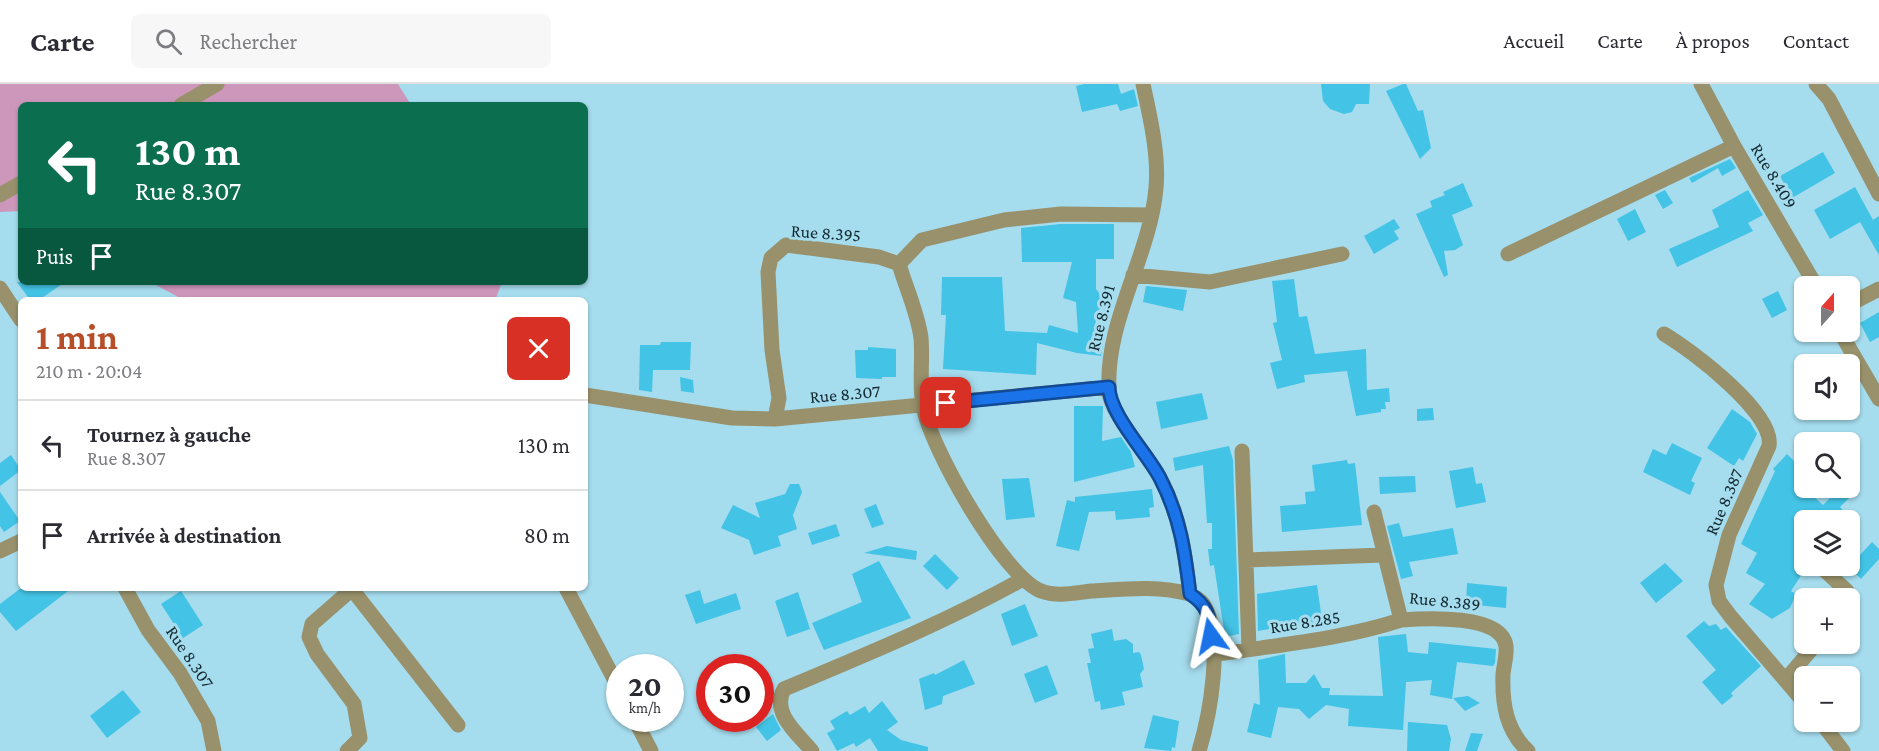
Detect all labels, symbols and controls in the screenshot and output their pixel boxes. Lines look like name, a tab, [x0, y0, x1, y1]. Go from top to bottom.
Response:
search box	[131, 14, 551, 68]
icon: search	[152, 25, 185, 58]
text: Carte	[30, 26, 95, 57]
text: Rechercher	[200, 29, 297, 54]
text: Accueil	[1504, 29, 1564, 53]
text: Carte	[1597, 29, 1643, 53]
text: À propos	[1676, 29, 1750, 53]
text: Contact	[1783, 29, 1849, 53]
icon: left	[36, 126, 114, 204]
text: 130 m	[135, 127, 240, 174]
street label: Rue 8.409	[1747, 140, 1801, 212]
text: Rue 8.307	[135, 176, 241, 206]
street label: Rue 8.395	[790, 221, 862, 245]
icon: arrive	[85, 240, 118, 273]
text: Puis	[36, 244, 73, 269]
north arrow	[1794, 276, 1860, 342]
map controls	[1794, 276, 1860, 732]
street label: Rue 8.391	[1083, 283, 1119, 353]
text: 1 min	[36, 317, 118, 357]
button: close	[507, 317, 570, 380]
button: sound	[1794, 354, 1860, 420]
text: 210 m · 20:04	[36, 360, 143, 382]
pin	[920, 377, 971, 428]
street label: Rue 8.307	[809, 381, 881, 407]
icon: arrive	[929, 386, 962, 419]
text: Tournez à gauche	[87, 422, 251, 447]
icon: left	[36, 429, 69, 462]
button: search	[1794, 432, 1860, 498]
text: 130 m	[518, 433, 570, 458]
text: Rue 8.307	[87, 447, 166, 469]
street label: Rue 8.387	[1701, 466, 1747, 538]
button: layers	[1794, 510, 1860, 576]
icon: arrive	[36, 519, 69, 552]
text: Arrivée à destination	[87, 523, 281, 548]
text: 80 m	[524, 523, 570, 548]
street label: Rue 8.389	[1408, 587, 1482, 615]
button: +	[1794, 588, 1860, 654]
position arrow	[1179, 604, 1243, 668]
street label: Rue 8.285	[1269, 607, 1341, 637]
street label: Rue 8.307	[162, 622, 218, 692]
speed limit sign: 30	[696, 654, 774, 732]
button: −	[1794, 666, 1860, 732]
text: 20	[628, 669, 662, 702]
text: km/h	[629, 700, 661, 716]

